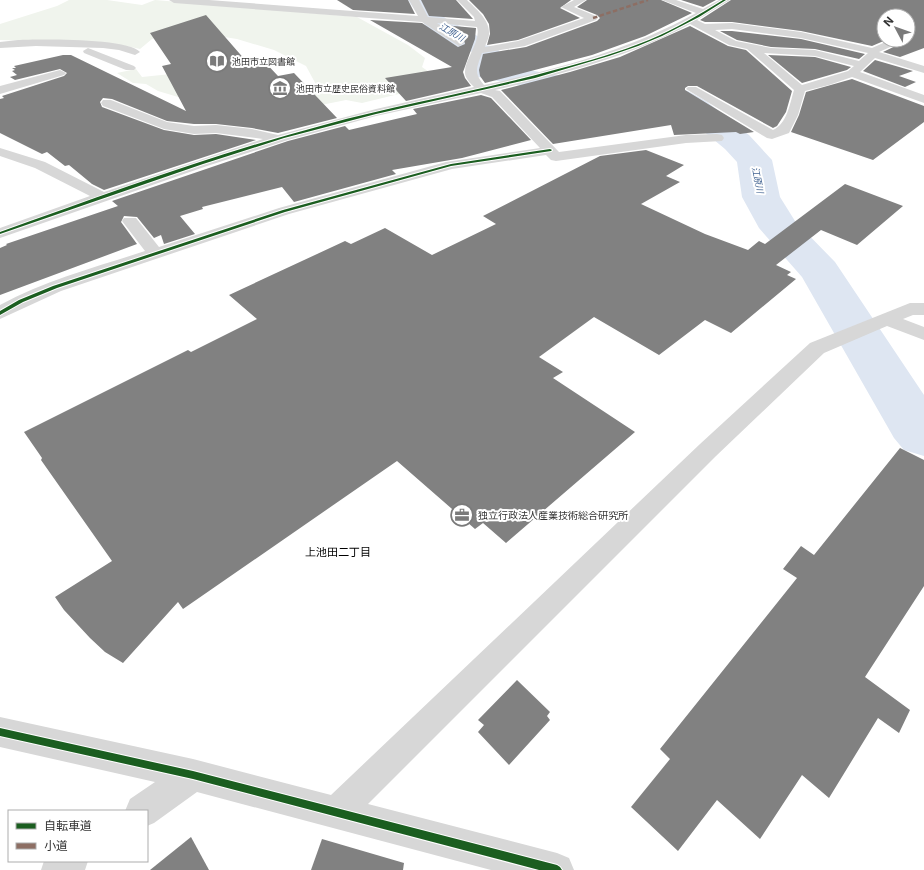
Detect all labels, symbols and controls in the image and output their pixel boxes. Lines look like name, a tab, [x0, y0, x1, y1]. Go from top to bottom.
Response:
north arrow	[876, 8, 916, 48]
text: N	[880, 14, 896, 29]
water label: 江原川	[438, 20, 467, 44]
library icon: 池田市立図書館	[204, 48, 230, 74]
place label: 池田市立図書館	[232, 56, 295, 67]
museum icon: 池田市立歴史民俗資料館	[267, 75, 293, 101]
place label: 池田市立歴史民俗資料館	[296, 83, 395, 94]
water label: 江原川	[750, 166, 766, 195]
office icon: 独立行政法人産業技術総合研究所	[449, 502, 475, 528]
place label: 独立行政法人産業技術総合研究所	[478, 509, 628, 521]
district label: 上池田二丁目	[305, 545, 371, 559]
legend	[8, 810, 148, 862]
text: 自転車道	[44, 818, 92, 833]
text: 小道	[44, 838, 68, 853]

